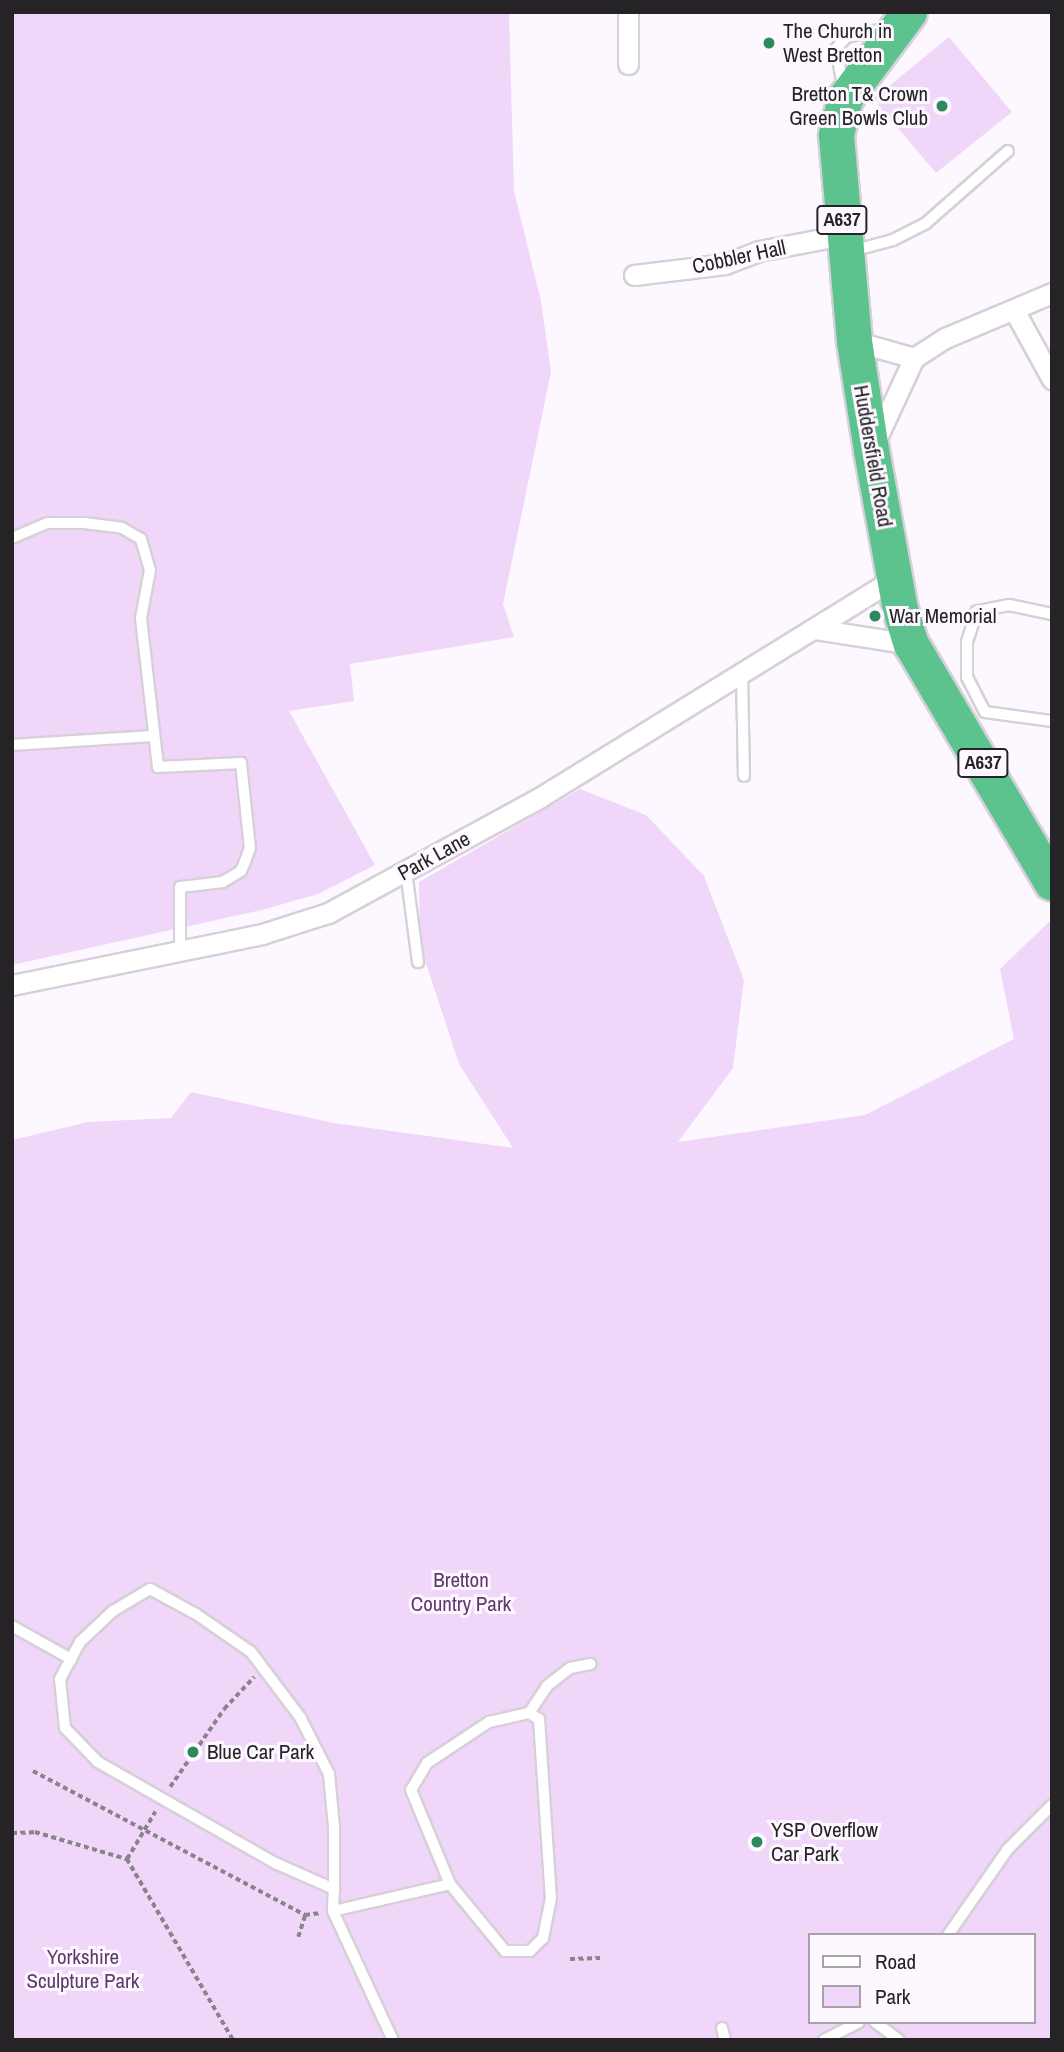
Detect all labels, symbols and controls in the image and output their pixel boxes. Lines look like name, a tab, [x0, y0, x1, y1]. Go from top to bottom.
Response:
place label: The Church in West Bretton	[783, 18, 892, 68]
marker: The Church in West Bretton	[761, 35, 777, 51]
place label: Bretton T& Crown Green Bowls Club	[789, 81, 928, 131]
marker: Bretton T& Crown Green Bowls Club	[934, 98, 950, 114]
road number: A637	[816, 204, 868, 235]
street label: Cobbler Hall	[690, 235, 788, 279]
street label: Huddersfield Road	[848, 383, 898, 529]
place label: War Memorial	[889, 603, 996, 629]
marker: War Memorial	[867, 608, 883, 624]
road number: A637	[957, 748, 1009, 778]
street label: Park Lane	[394, 826, 474, 886]
park label: Bretton Country Park	[411, 1567, 511, 1617]
place label: Blue Car Park	[207, 1739, 314, 1765]
marker: Blue Car Park	[185, 1744, 201, 1760]
place label: YSP Overflow Car Park	[771, 1817, 878, 1867]
marker: YSP Overflow Car Park	[749, 1834, 765, 1850]
legend	[808, 1933, 1036, 2024]
park label: Yorkshire Sculpture Park	[27, 1944, 139, 1994]
text: Road	[875, 1947, 916, 1976]
text: Park	[875, 1982, 910, 2011]

